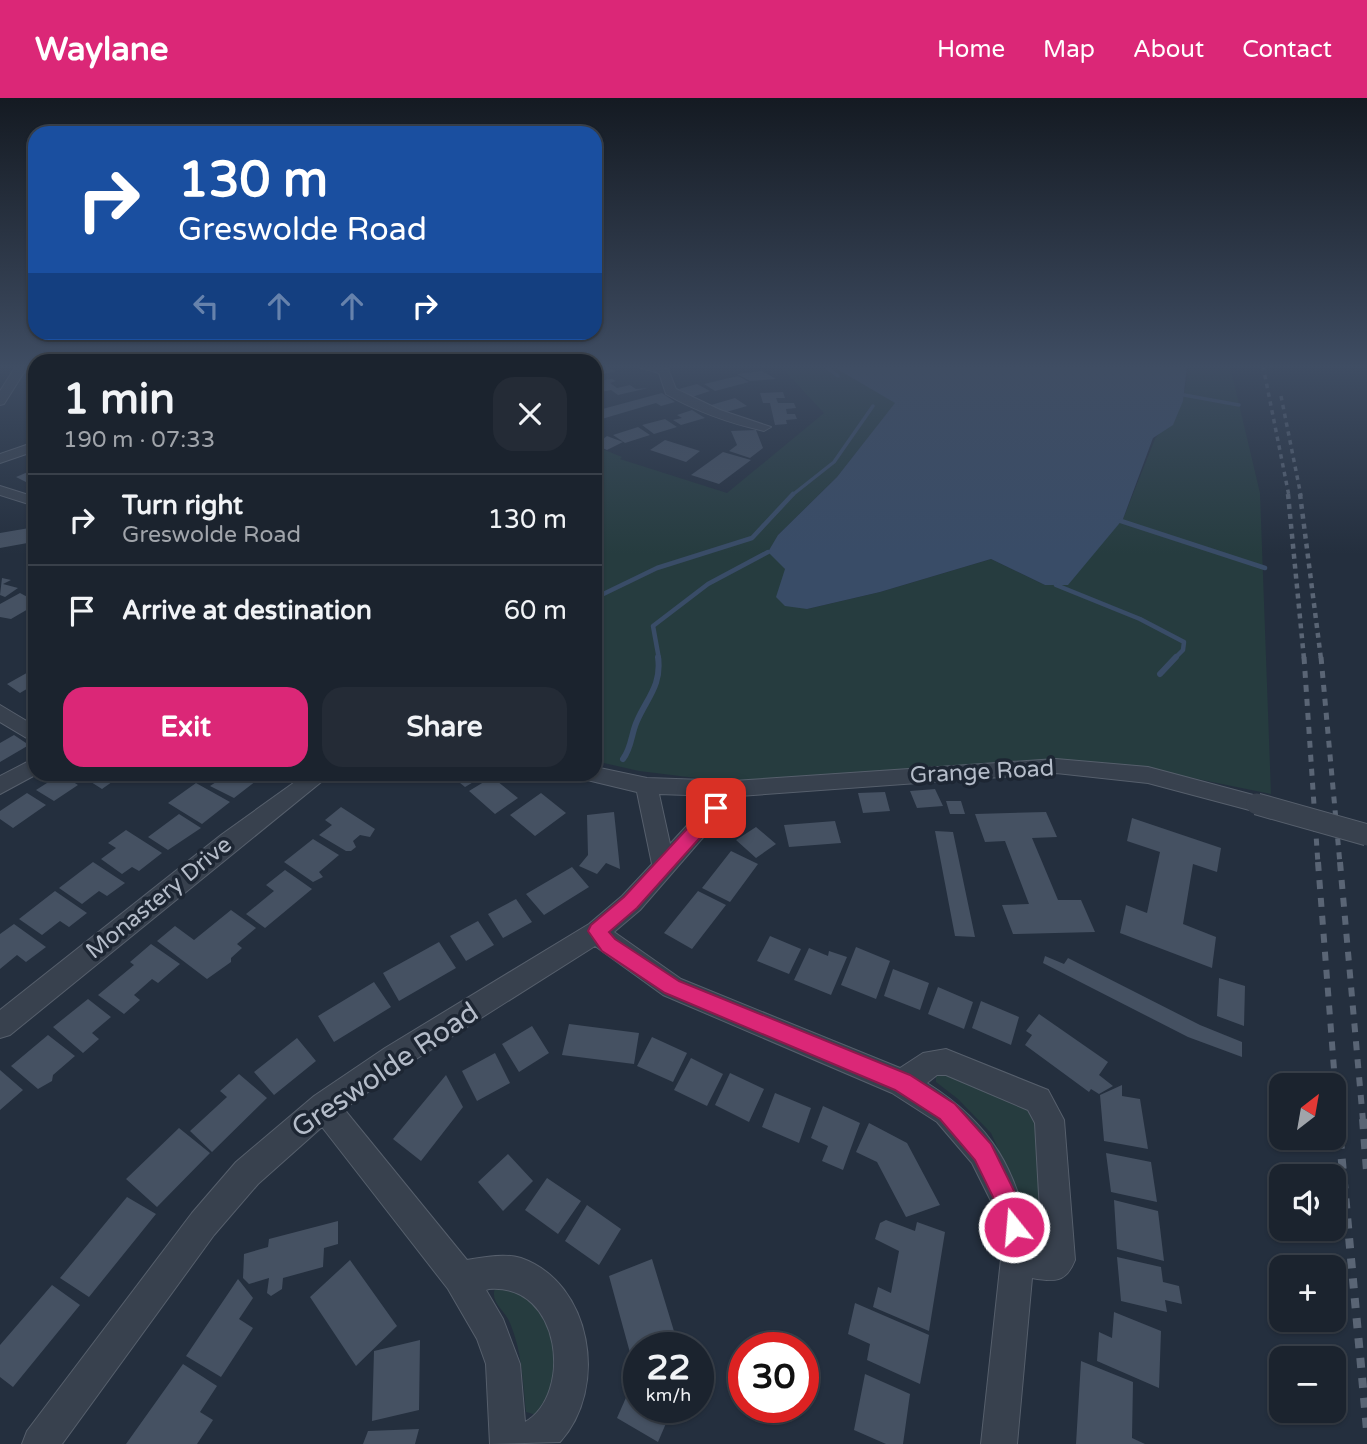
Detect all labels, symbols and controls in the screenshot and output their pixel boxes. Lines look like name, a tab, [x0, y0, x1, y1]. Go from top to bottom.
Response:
text: Waylane	[35, 30, 169, 69]
text: Home	[937, 35, 1005, 64]
text: Map	[1043, 35, 1095, 64]
text: About	[1133, 35, 1204, 64]
text: Contact	[1242, 35, 1332, 64]
text: 130 m	[178, 151, 328, 210]
icon: right	[63, 154, 154, 245]
text: Greswolde Road	[178, 211, 427, 249]
icon: left	[187, 287, 225, 325]
icon: ahead	[260, 287, 298, 325]
icon: ahead	[333, 287, 371, 325]
icon: right	[406, 287, 444, 325]
text: 1 min	[63, 374, 175, 425]
button: close	[493, 377, 567, 451]
text: 190 m · 07:33	[63, 426, 215, 454]
text: Turn right	[122, 490, 243, 521]
icon: right	[63, 501, 101, 539]
text: 130 m	[487, 504, 567, 535]
text: Greswolde Road	[122, 521, 301, 549]
icon: arrive	[63, 592, 101, 630]
text: Arrive at destination	[122, 595, 372, 626]
text: 60 m	[504, 595, 567, 626]
button: Exit	[63, 687, 308, 767]
button: Share	[322, 687, 567, 767]
street label: Grange Road	[909, 754, 1055, 790]
pin	[686, 778, 746, 838]
icon: arrive	[697, 789, 735, 827]
street label: Monastery Drive	[81, 831, 237, 965]
street label: Greswolde Road	[285, 995, 485, 1145]
north arrow	[1269, 1073, 1346, 1150]
map controls	[1269, 1073, 1346, 1423]
button: sound	[1269, 1164, 1346, 1241]
position arrow	[977, 1190, 1051, 1264]
button: +	[1269, 1255, 1346, 1332]
speed limit sign: 30	[728, 1332, 819, 1423]
button: −	[1269, 1346, 1346, 1423]
text: 22	[647, 1347, 690, 1389]
text: km/h	[646, 1384, 691, 1406]

